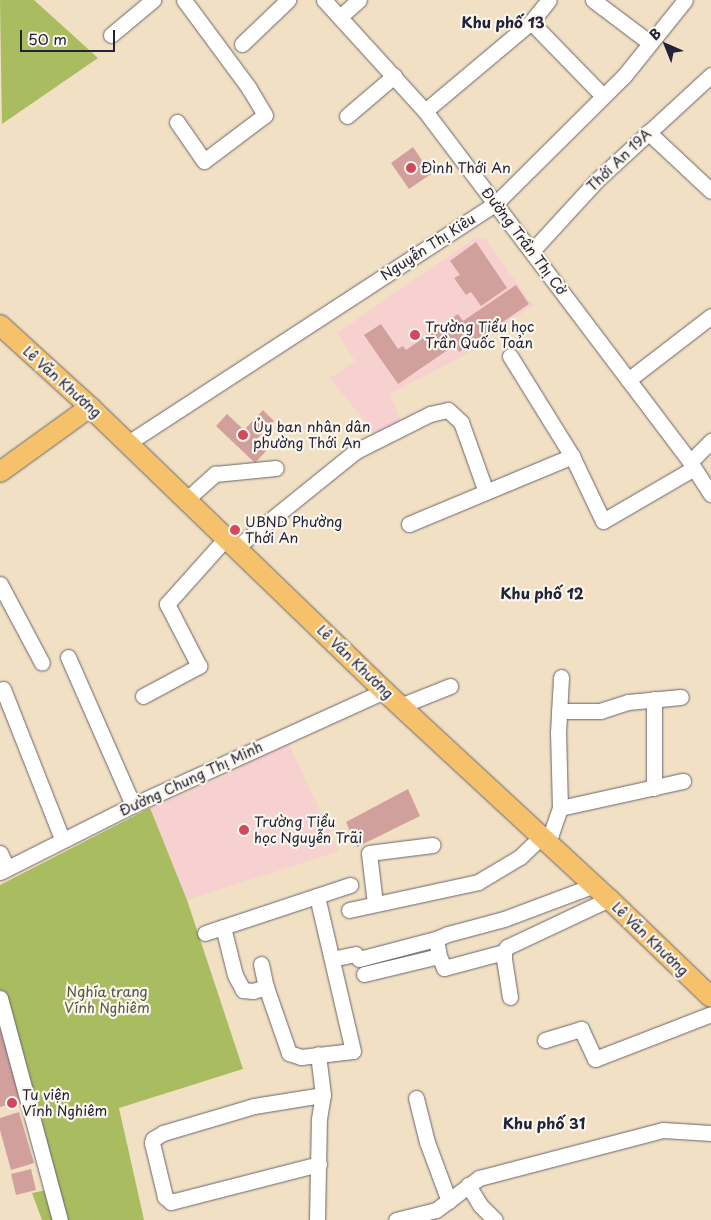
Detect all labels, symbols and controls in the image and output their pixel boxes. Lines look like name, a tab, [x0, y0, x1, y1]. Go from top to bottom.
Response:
district label: Khu phố 13	[461, 13, 545, 31]
scale bar	[22, 20, 118, 52]
north arrow	[641, 20, 691, 70]
text: B	[644, 23, 666, 45]
text: 50 m	[28, 27, 67, 50]
street label: Thới An 19A	[584, 126, 654, 194]
place label: Đình Thới An	[421, 160, 510, 176]
marker: Đình Thới An	[405, 162, 417, 174]
street label: Đường Trần Thị Cờ	[478, 184, 570, 298]
street label: Nguyễn Thị Kiêu	[377, 210, 479, 284]
place label: Trường Tiểu học Trần Quốc Toản	[425, 319, 534, 352]
marker: Trường Tiểu học Trần Quốc Toản	[409, 329, 421, 341]
street label: Lê Văn Khương	[19, 342, 105, 422]
place label: Ủy ban nhân dân phường Thới An	[253, 419, 370, 452]
marker: Ủy ban nhân dân phường Thới An	[237, 429, 249, 441]
place label: UBND Phường Thới An	[245, 514, 342, 546]
marker: UBND Phường Thới An	[229, 524, 241, 536]
district label: Khu phố 12	[500, 584, 584, 602]
street label: Lê Văn Khương	[313, 621, 397, 703]
street label: Đường Chung Thị Minh	[116, 738, 266, 820]
place label: Trường Tiểu học Nguyễn Trãi	[254, 814, 365, 846]
marker: Trường Tiểu học Nguyễn Trãi	[238, 824, 250, 836]
street label: Lê Văn Khương	[608, 898, 692, 980]
park label: Nghĩa trang Vĩnh Nghiêm	[64, 984, 150, 1016]
place label: Tu viện Vĩnh Nghiêm	[22, 1087, 108, 1120]
marker: Tu viện Vĩnh Nghiêm	[6, 1097, 18, 1109]
district label: Khu phố 31	[503, 1114, 585, 1132]

